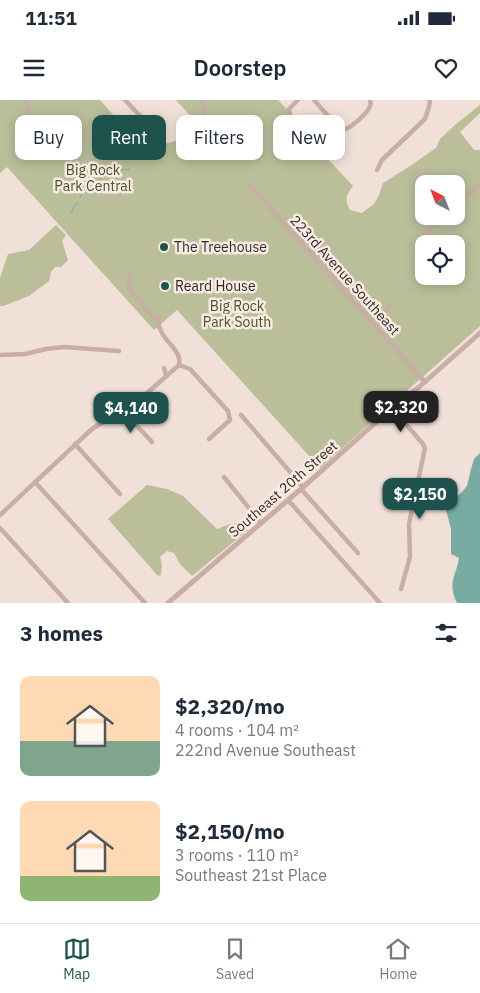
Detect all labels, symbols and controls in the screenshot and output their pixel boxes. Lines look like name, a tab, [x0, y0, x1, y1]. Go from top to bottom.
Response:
text: 11:51	[25, 6, 77, 30]
text: Doorstep	[193, 53, 287, 82]
icon: menu	[20, 54, 48, 82]
icon: heart	[432, 54, 460, 82]
chip: Buy	[15, 115, 82, 160]
chip: Rent	[92, 115, 166, 160]
chip: Filters	[176, 115, 263, 160]
chip: New	[273, 115, 345, 160]
park label: Big Rock Park Central	[54, 161, 132, 195]
north arrow	[415, 175, 465, 225]
map controls	[415, 175, 465, 285]
street label: 223rd Avenue Southeast	[286, 211, 404, 339]
button: locate	[415, 235, 465, 285]
place label: The Treehouse	[174, 238, 267, 256]
marker: The Treehouse	[158, 241, 170, 253]
place label: Reard House	[175, 277, 256, 295]
marker: Reard House	[159, 280, 171, 292]
park label: Big Rock Park South	[203, 297, 271, 331]
pin: $2,320	[360, 390, 442, 433]
pin: $4,140	[90, 392, 172, 434]
text: $2,320	[375, 397, 427, 417]
text: $4,140	[105, 398, 157, 418]
street label: Southeast 20th Street	[225, 437, 341, 541]
pin: $2,150	[379, 478, 461, 520]
text: $2,150	[394, 484, 446, 504]
text: 3 homes	[20, 619, 103, 647]
icon: filters	[432, 619, 460, 647]
text: $2,320/mo	[175, 692, 285, 720]
icon: home	[60, 696, 120, 756]
text: 4 rooms · 104 m²	[175, 720, 299, 740]
text: 222nd Avenue Southeast	[175, 740, 356, 760]
text: $2,150/mo	[175, 817, 285, 845]
icon: home	[60, 821, 120, 881]
text: 3 rooms · 110 m²	[175, 845, 299, 865]
text: Southeast 21st Place	[175, 865, 327, 885]
tab: Map	[63, 935, 91, 983]
tab: Saved	[216, 935, 254, 983]
tab: Home	[380, 935, 417, 983]

